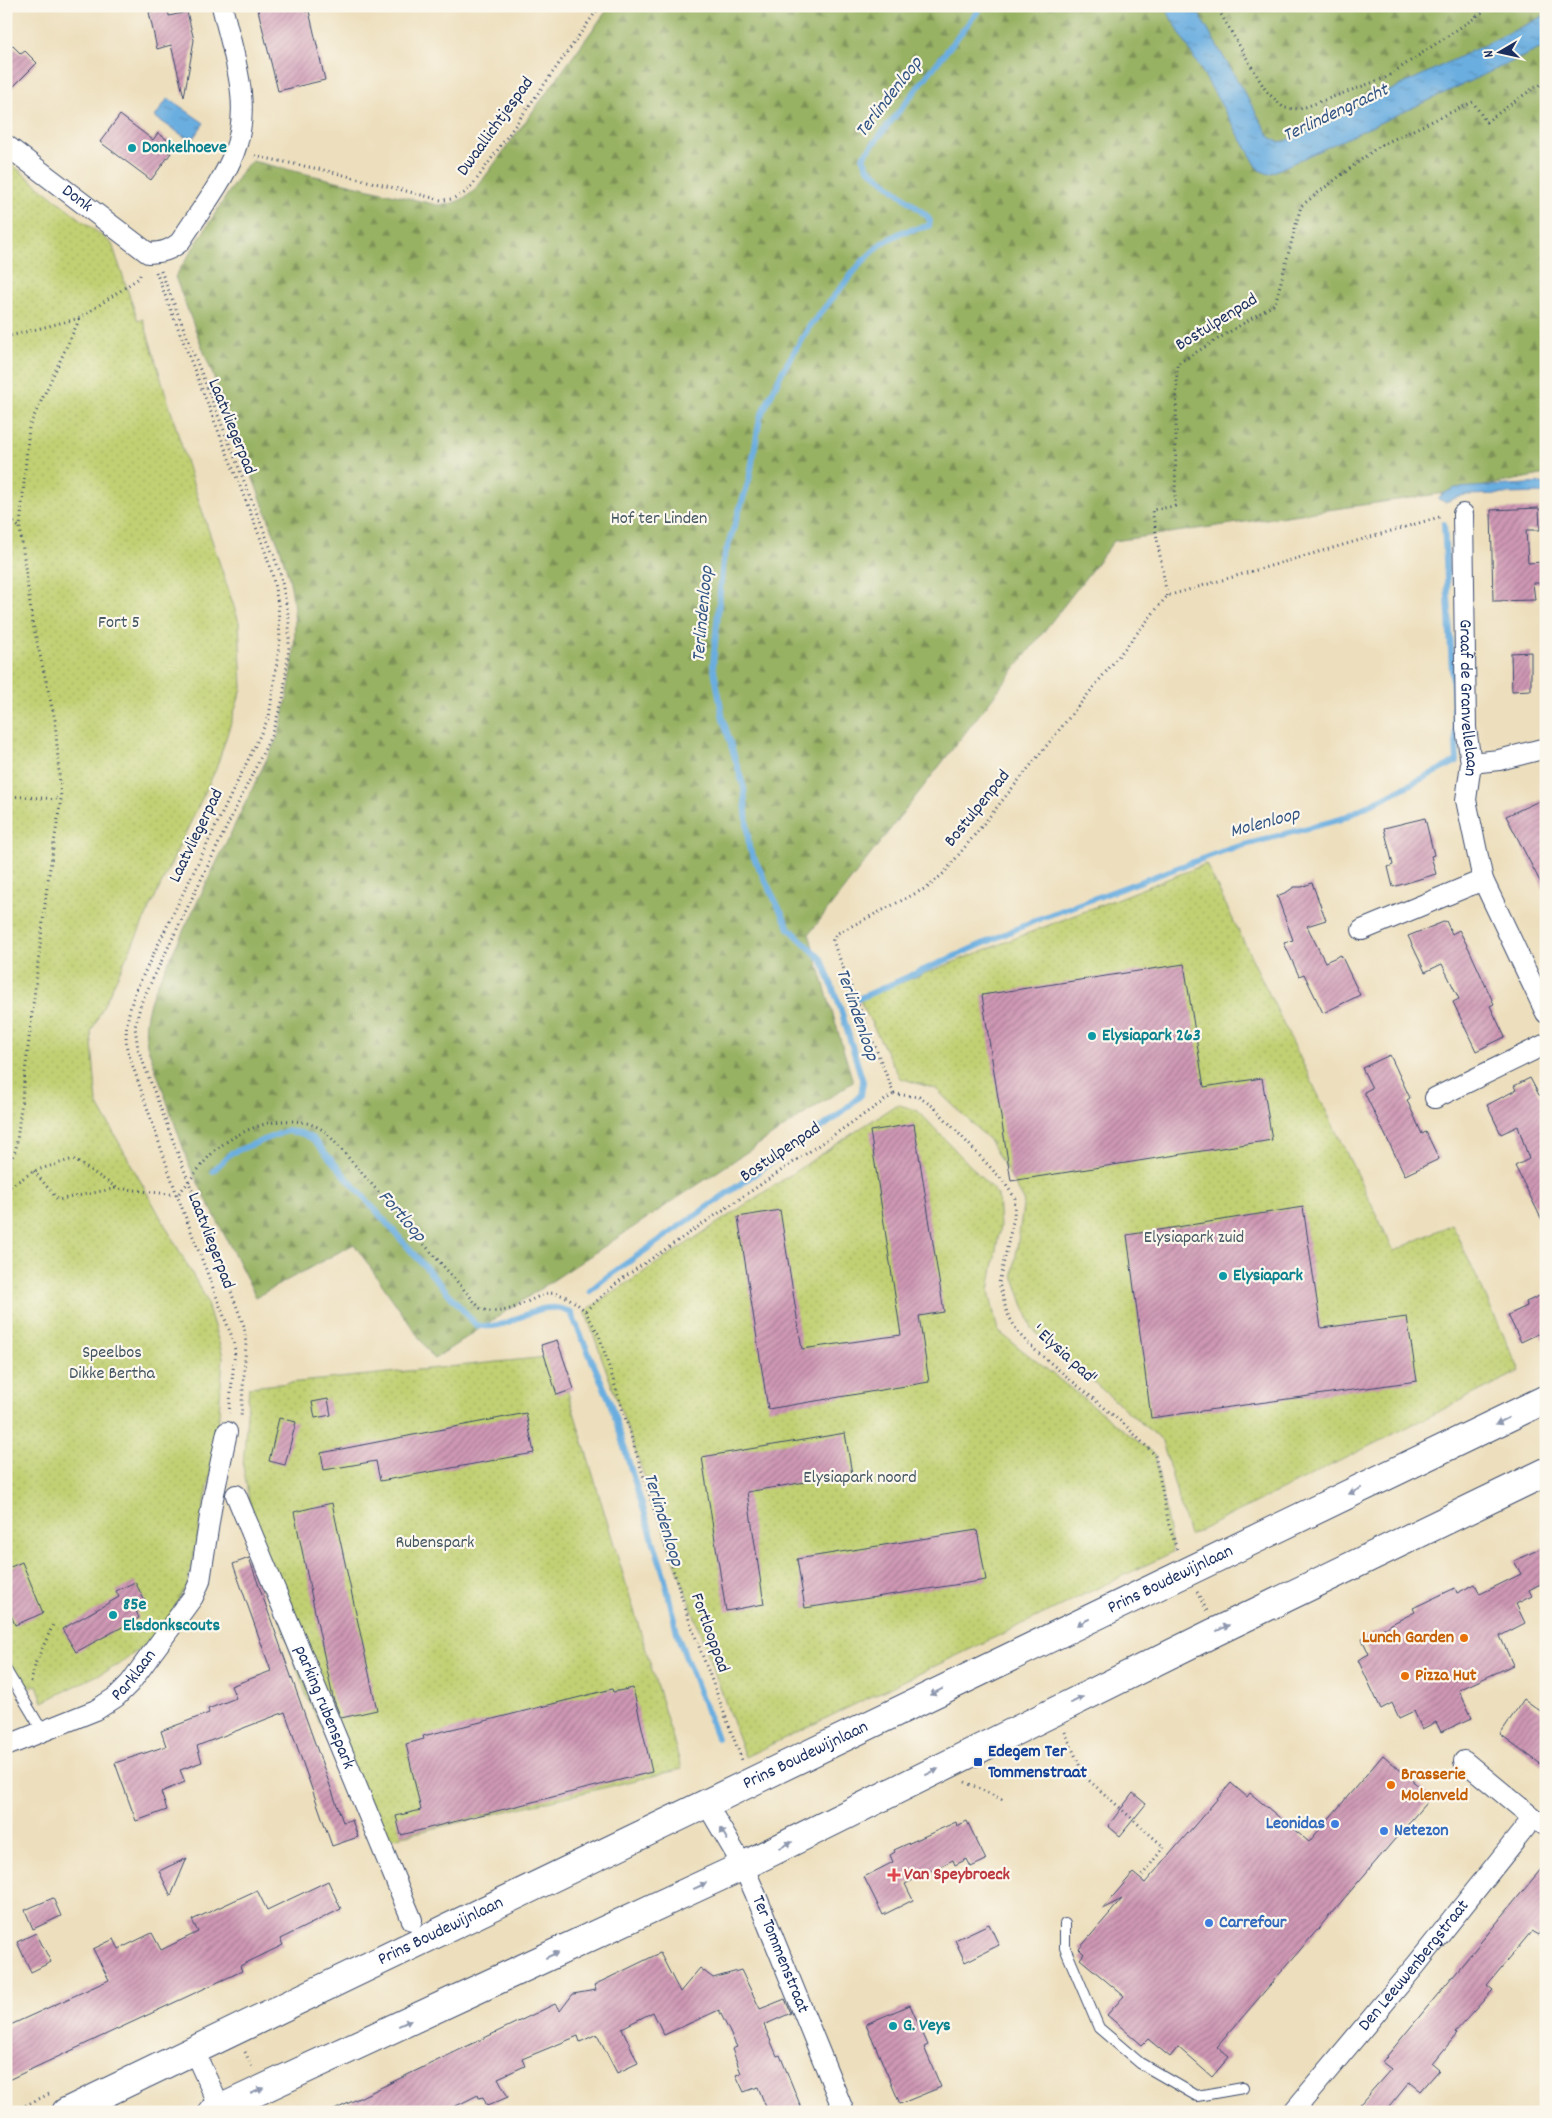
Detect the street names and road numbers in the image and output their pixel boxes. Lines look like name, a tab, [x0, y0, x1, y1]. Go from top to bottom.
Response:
street label: Dwaallichtjespad	[451, 72, 541, 182]
street label: Donk	[56, 179, 98, 219]
street label: Bostulpenpad	[1171, 288, 1263, 358]
street label: Laatvliegerpad	[200, 375, 262, 479]
street label: Graaf de Granvellelaan	[1452, 619, 1484, 778]
street label: Bostulpenpad	[939, 765, 1017, 853]
street label: Laatvliegerpad	[164, 785, 230, 887]
street label: Bostulpenpad	[736, 1117, 826, 1189]
street label: Laatvliegerpad	[180, 1189, 240, 1293]
street label: ' Elysia pad'	[1026, 1319, 1102, 1391]
street label: Prins Boudewijnlaan	[1104, 1539, 1237, 1621]
street label: Fortlooppad	[683, 1590, 735, 1676]
street label: parking rubenspark	[287, 1642, 361, 1773]
street label: Parklaan	[106, 1645, 163, 1707]
street label: Prins Boudewijnlaan	[739, 1715, 872, 1797]
street label: Prins Boudewijnlaan	[374, 1891, 508, 1972]
street label: Ter Tommenstraat	[745, 1892, 815, 2017]
street label: Den Leeuwenbergstraat	[1353, 1894, 1476, 2037]

